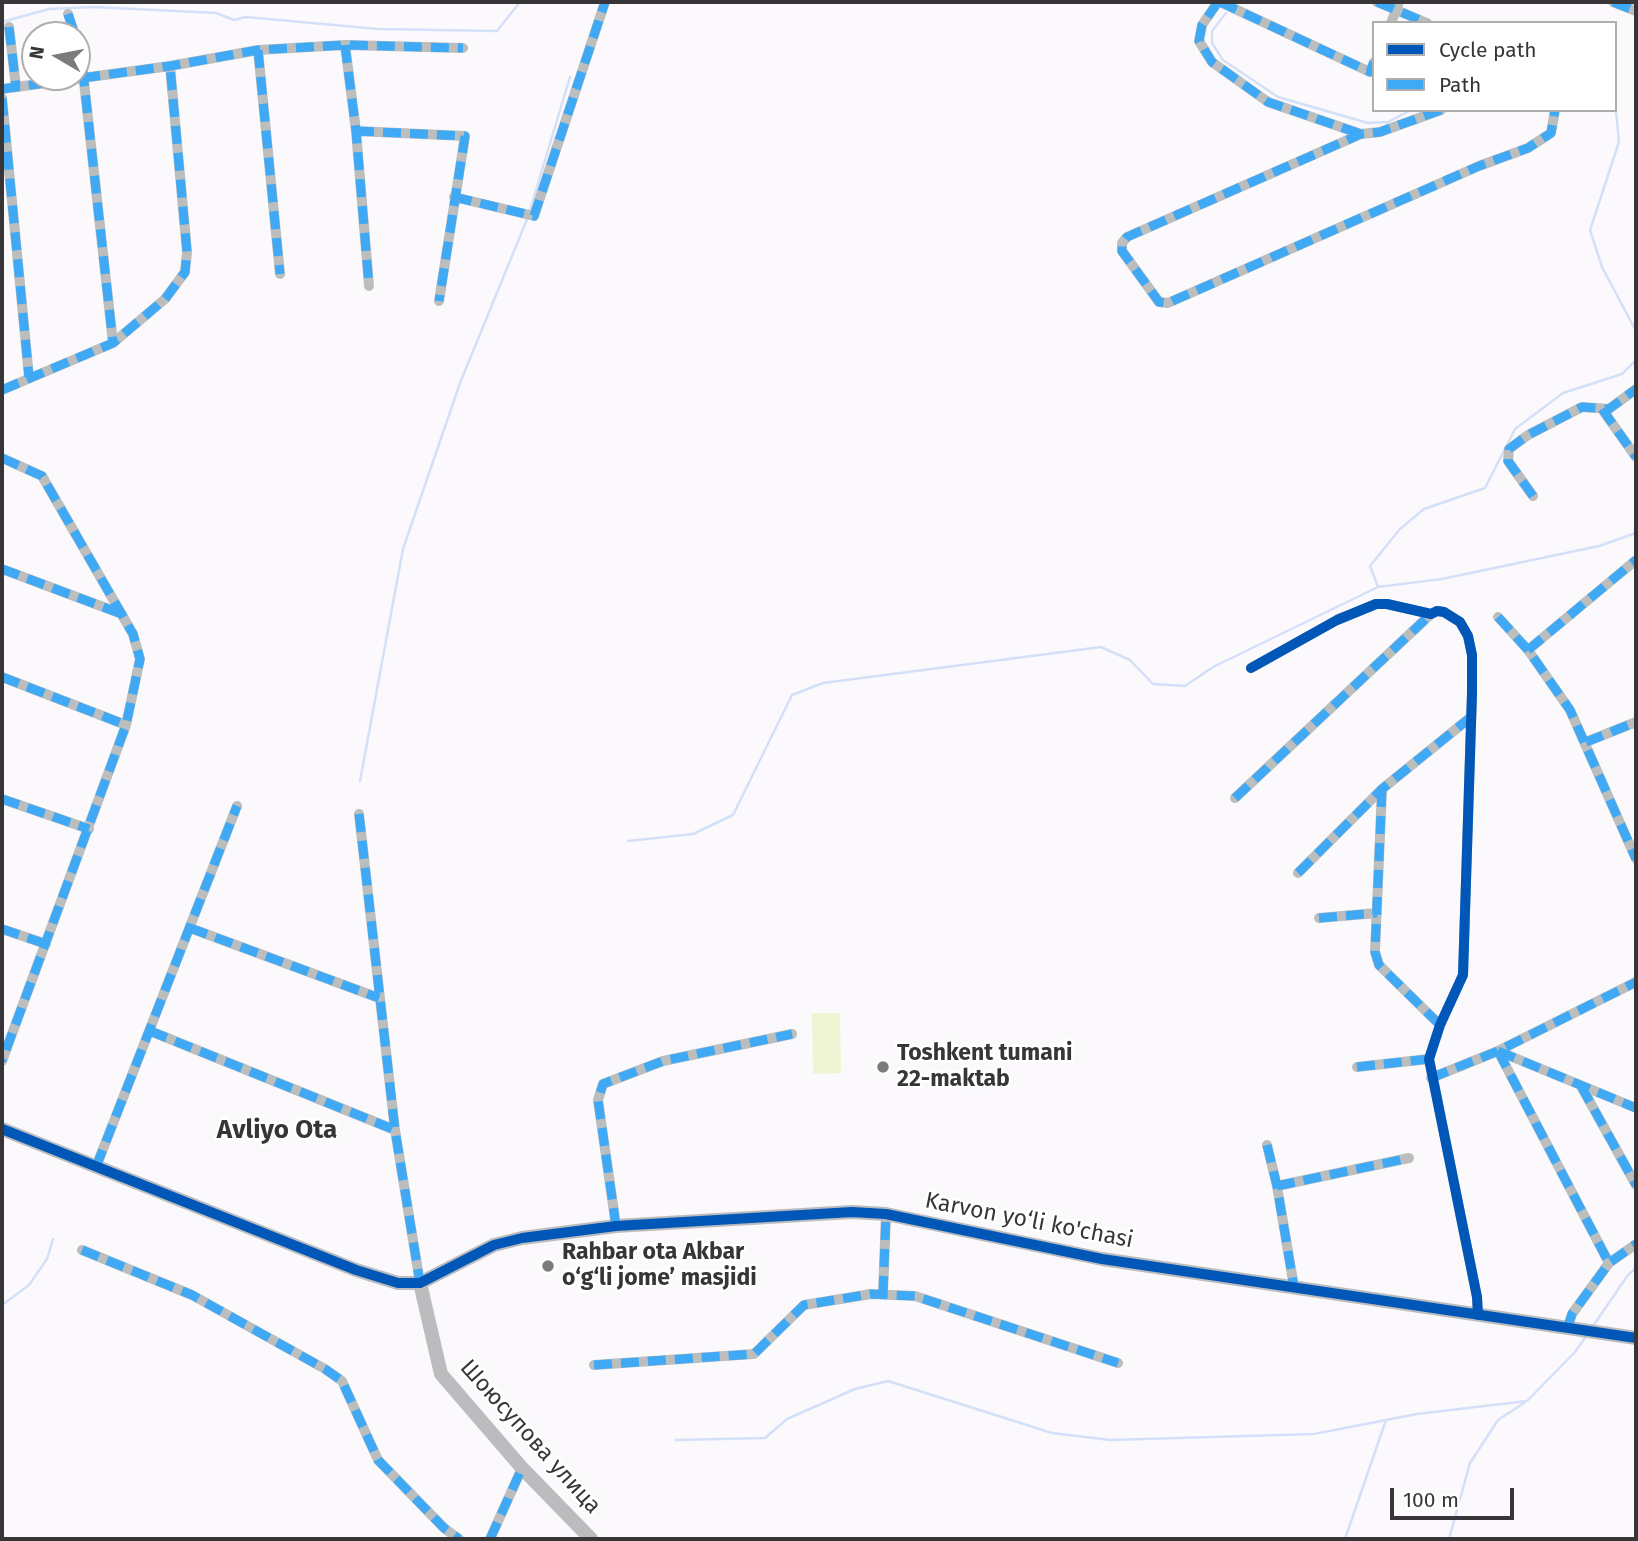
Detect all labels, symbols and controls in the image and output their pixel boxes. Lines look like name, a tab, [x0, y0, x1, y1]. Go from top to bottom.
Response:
north arrow	[21, 21, 91, 91]
legend	[1372, 21, 1617, 112]
text: Cycle path	[1439, 37, 1537, 63]
text: N	[24, 44, 49, 61]
text: Path	[1439, 72, 1481, 98]
place label: Toshkent tumani 22-maktab	[897, 1040, 1072, 1094]
marker: Toshkent tumani 22-maktab	[875, 1059, 891, 1075]
district label: Avliyo Ota	[217, 1115, 337, 1147]
street label: Karvon yo‘li ko'chasi	[923, 1187, 1135, 1255]
place label: Rahbar ota Akbar o‘g‘li jome’ masjidi	[562, 1239, 757, 1293]
marker: Rahbar ota Akbar o‘g‘li jome’ masjidi	[540, 1258, 556, 1274]
street label: Шоюсупова улица	[454, 1354, 606, 1520]
scale bar	[1393, 1474, 1517, 1518]
text: 100 m	[1403, 1487, 1459, 1513]

